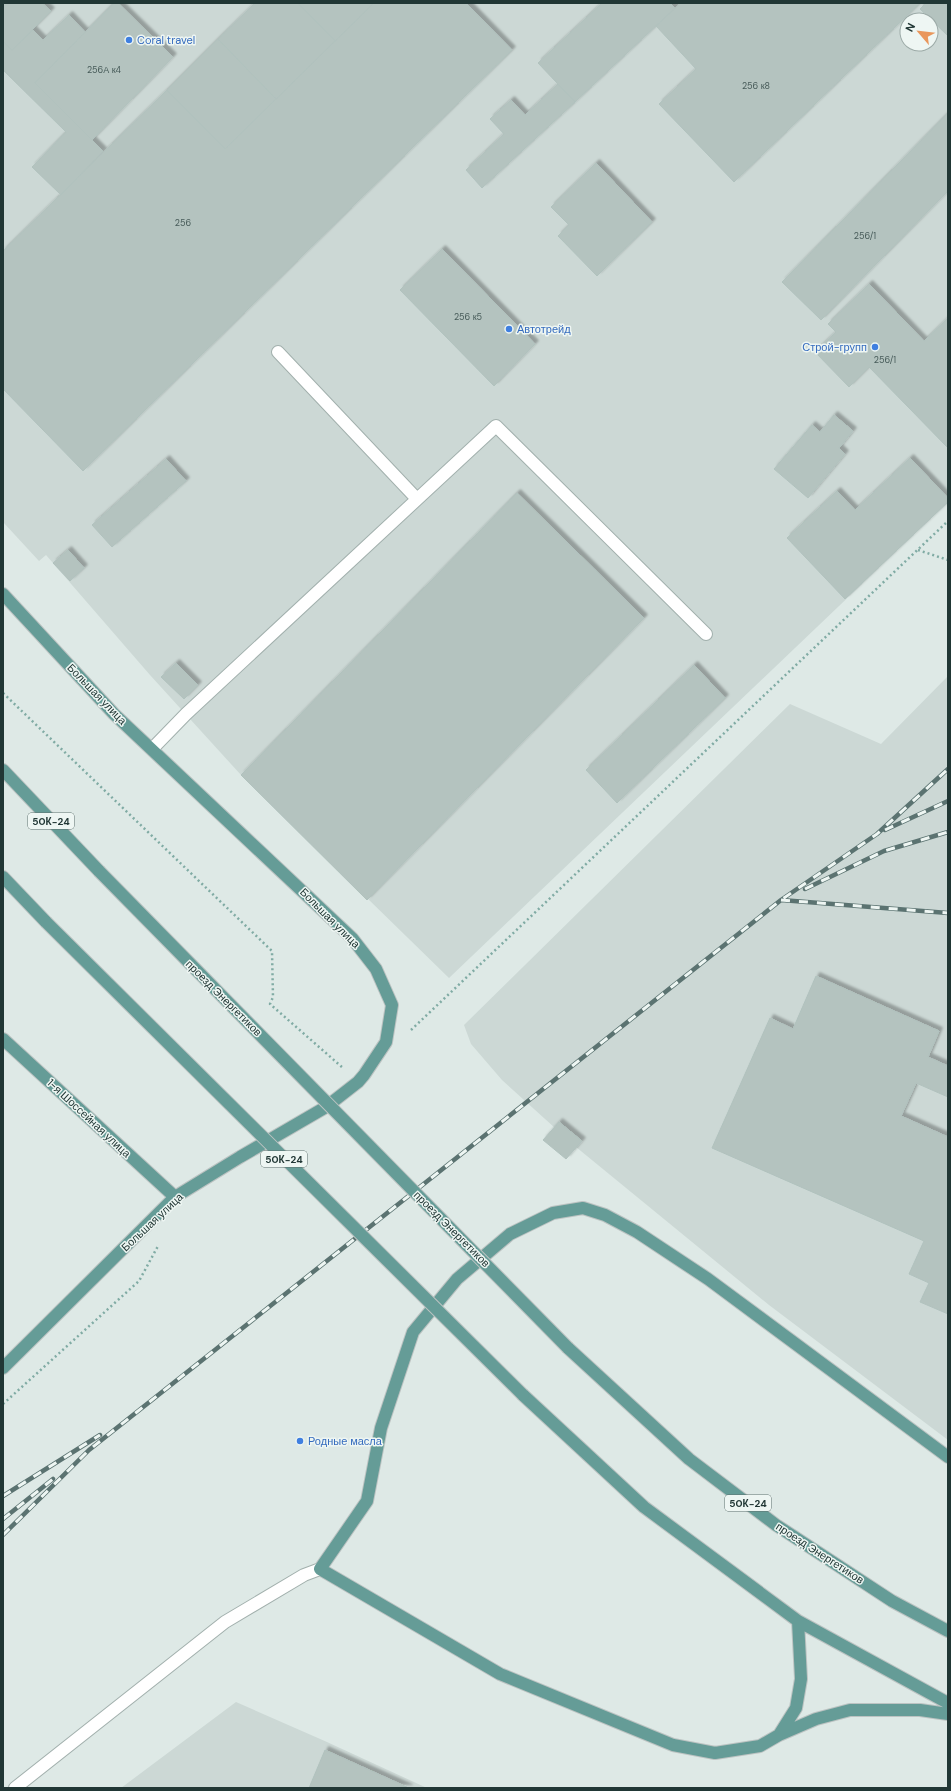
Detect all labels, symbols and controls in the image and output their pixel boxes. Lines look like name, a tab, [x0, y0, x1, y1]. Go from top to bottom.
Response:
north arrow	[899, 12, 939, 52]
text: N	[902, 20, 918, 34]
place label: Coral travel	[137, 33, 195, 47]
marker: Coral travel	[124, 35, 134, 45]
house number: 256А к4	[87, 64, 122, 76]
house number: 256 к8	[742, 80, 770, 92]
house number: 256	[175, 217, 192, 229]
house number: 256/1	[854, 230, 876, 242]
house number: 256 к5	[454, 311, 482, 323]
place label: Автотрейд	[517, 322, 571, 336]
marker: Автотрейд	[504, 324, 514, 334]
place label: Строй-групп	[802, 340, 867, 354]
marker: Строй-групп	[870, 342, 880, 352]
house number: 256/1	[874, 354, 896, 366]
street label: Большая улица	[64, 661, 130, 728]
road number: 50К-24	[28, 813, 74, 829]
street label: Большая улица	[297, 885, 364, 952]
street label: проезд Энергетиков	[183, 957, 265, 1039]
street label: 1-я Шоссейная улица	[44, 1076, 134, 1161]
road number: 50К-24	[261, 1151, 307, 1167]
street label: проезд Энергетиков	[411, 1188, 493, 1270]
street label: Большая улица	[118, 1189, 186, 1254]
place label: Родные масла	[308, 1434, 383, 1448]
marker: Родные масла	[295, 1436, 305, 1446]
road number: 50К-24	[725, 1495, 771, 1511]
street label: проезд Энергетиков	[773, 1519, 867, 1587]

